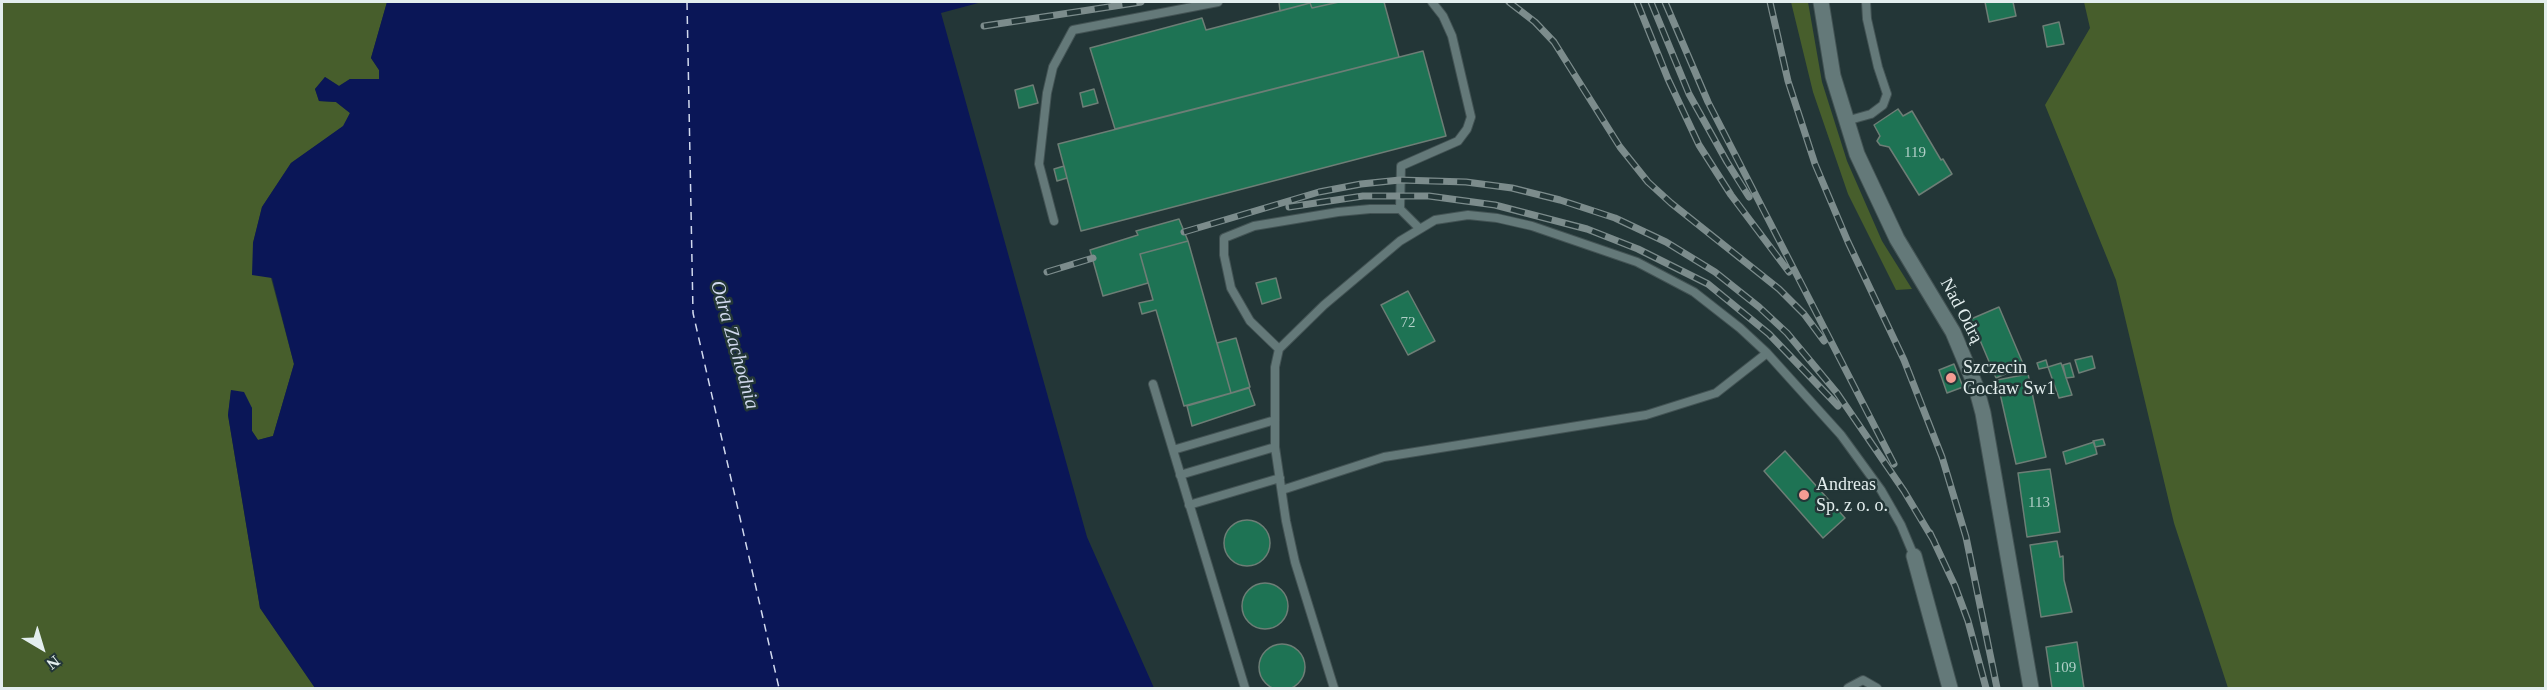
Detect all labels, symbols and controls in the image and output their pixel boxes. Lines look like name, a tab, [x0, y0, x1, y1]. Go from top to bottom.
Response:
house number: 119	[1904, 144, 1926, 162]
street label: Nad Odrą	[1935, 275, 1987, 347]
water label: Odra Zachodnia	[704, 278, 764, 412]
house number: 72	[1400, 314, 1416, 332]
place label: Szczecin Gocław Sw1	[1963, 357, 2055, 400]
marker: Szczecin Gocław Sw1	[1944, 371, 1958, 385]
place label: Andreas Sp. z o. o.	[1816, 474, 1888, 516]
marker: Andreas Sp. z o. o.	[1797, 488, 1811, 502]
house number: 113	[2028, 494, 2050, 512]
north arrow	[12, 618, 72, 678]
text: N	[44, 652, 63, 673]
house number: 109	[2054, 659, 2076, 677]

